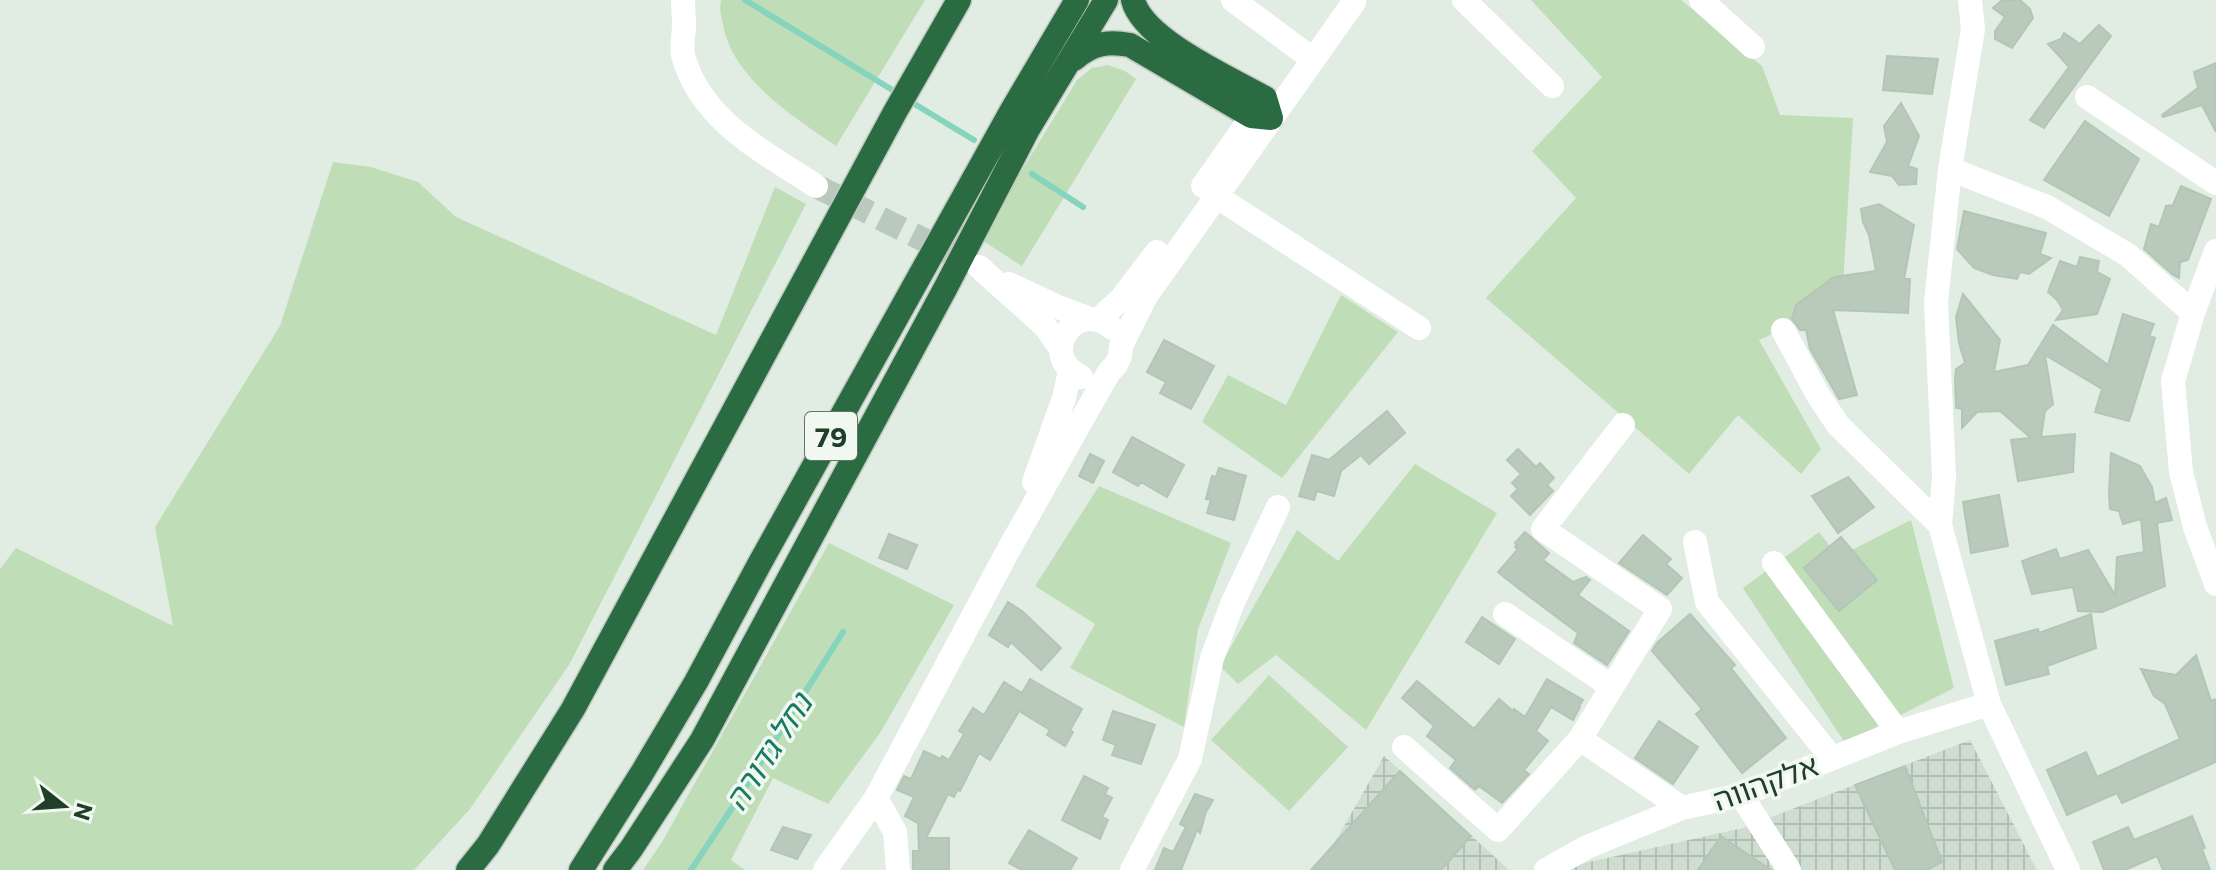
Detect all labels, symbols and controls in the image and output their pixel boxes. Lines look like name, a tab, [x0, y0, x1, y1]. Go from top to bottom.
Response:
road number: 79	[805, 412, 857, 460]
water label: נחל גדורה	[714, 683, 821, 817]
street label: אלקהווה	[1707, 745, 1823, 817]
north arrow	[24, 766, 104, 846]
text: N	[68, 800, 99, 824]

